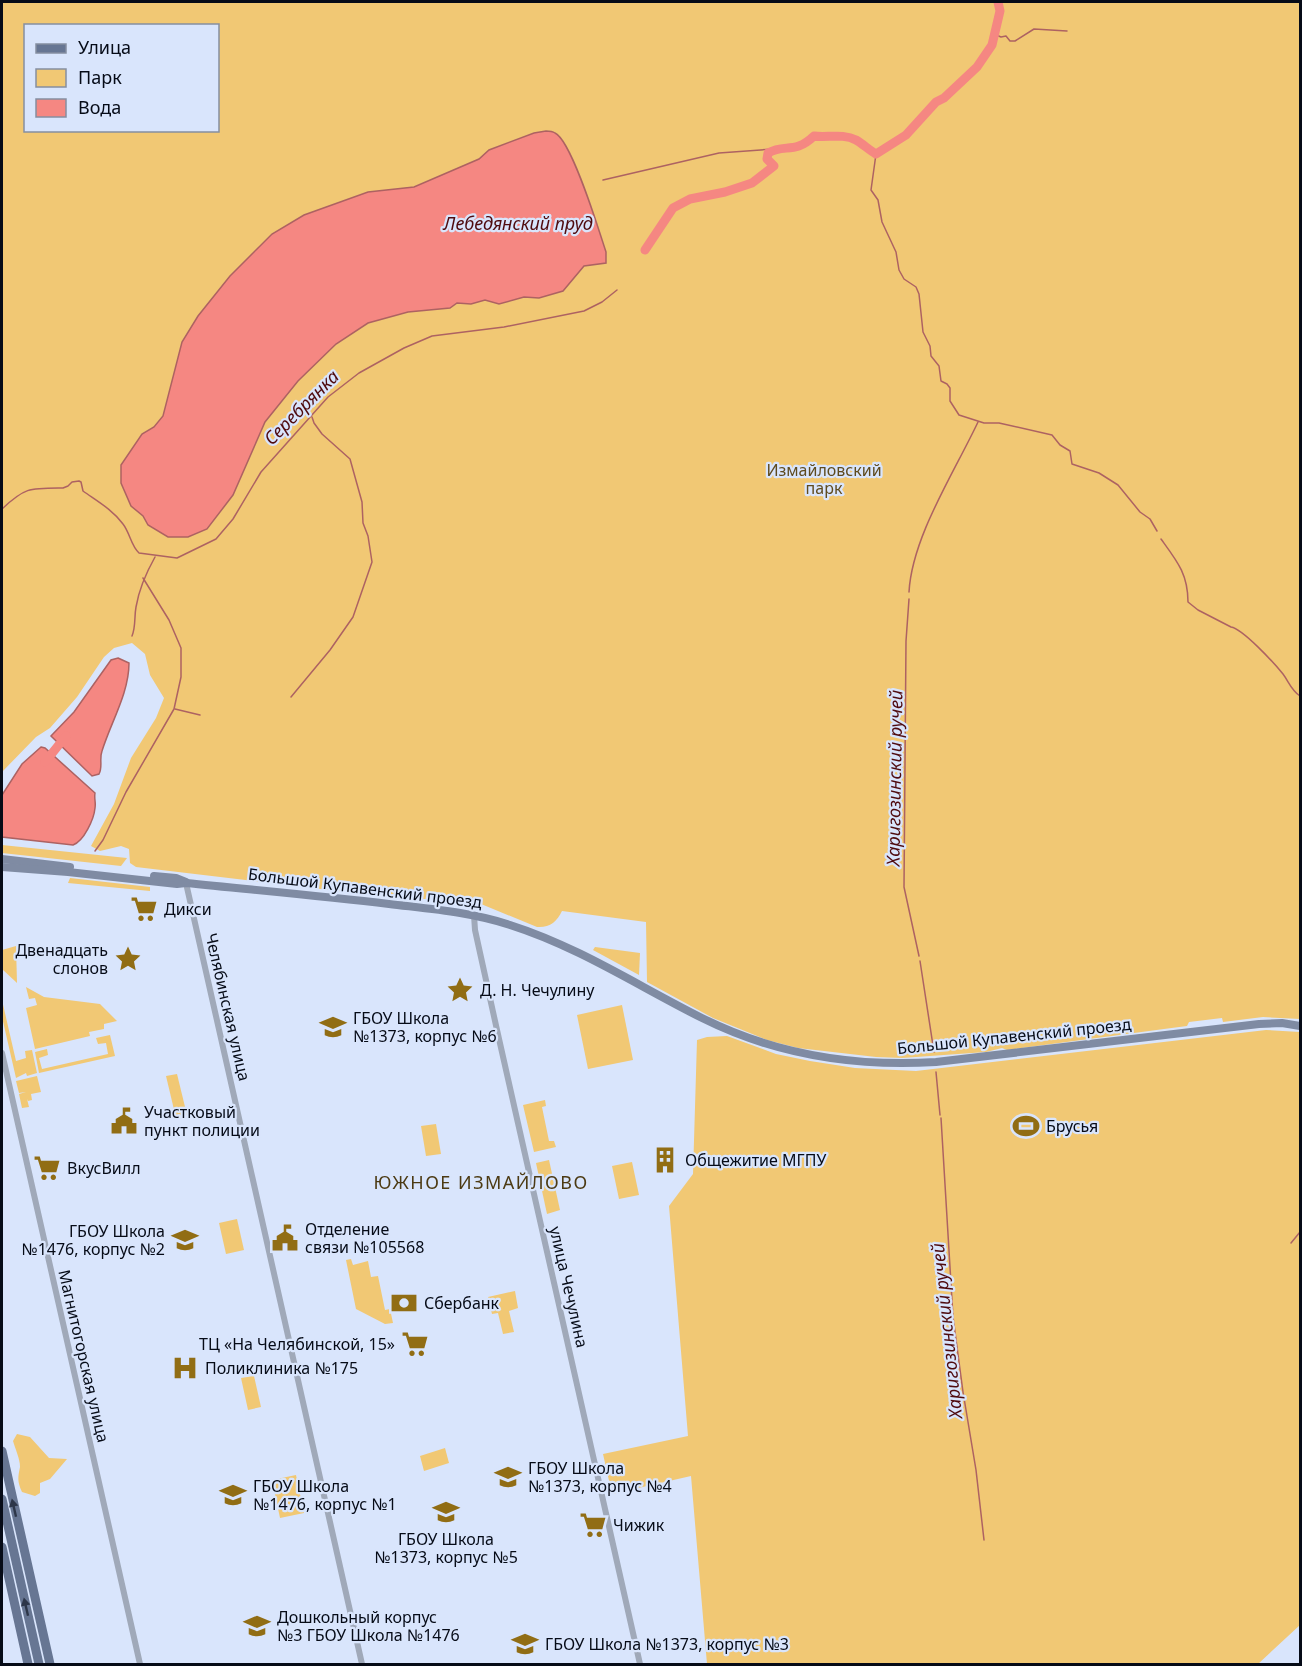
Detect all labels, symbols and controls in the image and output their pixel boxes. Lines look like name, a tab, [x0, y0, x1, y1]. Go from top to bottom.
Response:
legend	[24, 24, 219, 132]
text: Улица	[78, 35, 131, 59]
text: Парк	[78, 65, 122, 89]
text: Вода	[78, 95, 121, 119]
water label: Лебедянский пруд	[442, 211, 593, 235]
water label: Серебрянка	[258, 364, 344, 450]
park label: Измайловский парк	[766, 459, 882, 499]
water label: Харигозинский ручей	[880, 690, 908, 867]
street label: Большой Купавенский проезд	[247, 863, 483, 913]
supermarket icon: Дикси	[129, 894, 159, 924]
place label: Дикси	[164, 898, 212, 920]
street label: Челябинская улица	[200, 931, 256, 1083]
place label: Двенадцать слонов	[15, 939, 108, 979]
place icon: Двенадцать слонов	[113, 944, 143, 974]
place icon: Д. Н. Чечулину	[445, 975, 475, 1005]
place label: Д. Н. Чечулину	[480, 979, 595, 1001]
place label: ГБОУ Школа №1373, корпус №6	[353, 1007, 497, 1047]
school or university icon: ГБОУ Школа №1373, корпус №6	[318, 1012, 348, 1042]
street label: Большой Купавенский проезд	[896, 1013, 1132, 1059]
place label: Участковый пункт полиции	[144, 1101, 260, 1141]
public building icon: Участковый пункт полиции	[109, 1106, 139, 1136]
sports icon: Брусья	[1011, 1111, 1041, 1141]
place label: Брусья	[1046, 1115, 1098, 1137]
building icon: Общежитие МГПУ	[650, 1145, 680, 1175]
place label: Общежитие МГПУ	[685, 1149, 826, 1171]
supermarket icon: ВкусВилл	[32, 1153, 62, 1183]
place label: ВкусВилл	[67, 1157, 141, 1179]
district label: ЮЖНОЕ ИЗМАЙЛОВО	[373, 1170, 589, 1194]
place label: Отделение связи №105568	[305, 1218, 424, 1258]
place label: ГБОУ Школа №1476, корпус №2	[21, 1220, 165, 1260]
public building icon: Отделение связи №105568	[270, 1223, 300, 1253]
street label: улица Чечулина	[544, 1224, 594, 1350]
school or university icon: ГБОУ Школа №1476, корпус №2	[170, 1225, 200, 1255]
water label: Харигозинский ручей	[925, 1242, 967, 1421]
street label: Магнитогорская улица	[53, 1267, 115, 1445]
bank icon: Сбербанк	[389, 1288, 419, 1318]
place label: Сбербанк	[424, 1292, 500, 1314]
supermarket icon: ТЦ «На Челябинской, 15»	[400, 1329, 430, 1359]
place label: ТЦ «На Челябинской, 15»	[199, 1333, 395, 1355]
hospital icon: Поликлиника №175	[170, 1353, 200, 1383]
place label: Поликлиника №175	[205, 1357, 358, 1379]
place label: ГБОУ Школа №1373, корпус №4	[528, 1457, 672, 1497]
school or university icon: ГБОУ Школа №1373, корпус №4	[493, 1462, 523, 1492]
place label: ГБОУ Школа №1476, корпус №1	[253, 1475, 397, 1515]
school or university icon: ГБОУ Школа №1476, корпус №1	[218, 1480, 248, 1510]
school or university icon: ГБОУ Школа №1373, корпус №5	[431, 1497, 461, 1527]
one-way arrow	[9, 1498, 19, 1517]
supermarket icon: Чижик	[578, 1510, 608, 1540]
place label: Чижик	[613, 1514, 665, 1536]
place label: ГБОУ Школа №1373, корпус №5	[374, 1528, 518, 1568]
one-way arrow	[20, 1598, 30, 1617]
place label: Дошкольный корпус №3 ГБОУ Школа №1476	[277, 1606, 460, 1646]
school or university icon: Дошкольный корпус №3 ГБОУ Школа №1476	[242, 1611, 272, 1641]
school or university icon: ГБОУ Школа №1373, корпус №3	[510, 1629, 540, 1659]
place label: ГБОУ Школа №1373, корпус №3	[545, 1633, 789, 1655]

